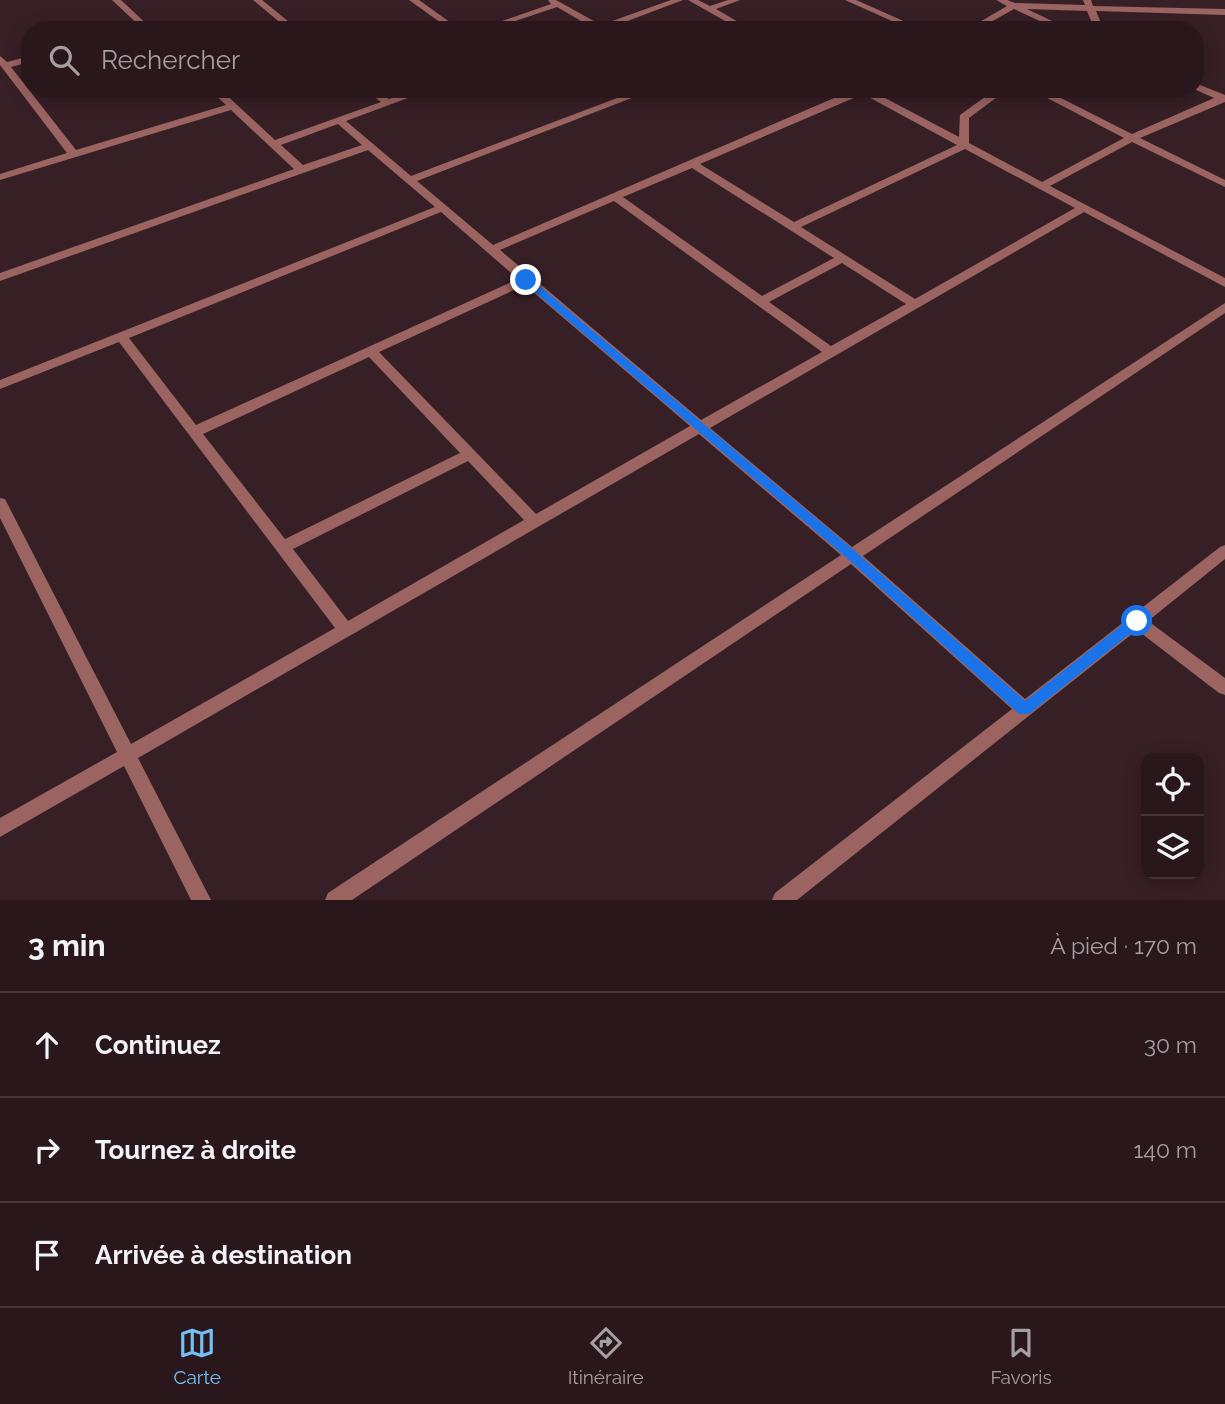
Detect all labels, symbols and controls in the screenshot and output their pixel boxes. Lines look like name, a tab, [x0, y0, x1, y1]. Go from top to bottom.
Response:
search box	[21, 21, 1204, 98]
icon: search	[45, 41, 83, 79]
text: Rechercher	[101, 45, 240, 75]
route end	[510, 264, 541, 295]
route start	[1121, 605, 1152, 636]
map controls	[1141, 753, 1204, 879]
button: locate	[1141, 753, 1204, 816]
button: layers	[1141, 816, 1204, 879]
text: 3 min	[28, 928, 106, 963]
text: À pied · 170 m	[1050, 932, 1197, 959]
icon: ahead	[28, 1026, 66, 1064]
text: Continuez	[95, 1030, 221, 1060]
text: 30 m	[1144, 1031, 1197, 1058]
icon: right	[28, 1131, 66, 1169]
text: Tournez à droite	[95, 1135, 296, 1165]
text: 140 m	[1134, 1136, 1197, 1163]
icon: arrive	[28, 1236, 66, 1274]
text: Arrivée à destination	[95, 1240, 352, 1270]
tab: Carte	[173, 1324, 221, 1388]
tab: Itinéraire	[568, 1324, 644, 1388]
tab: Favoris	[990, 1324, 1052, 1388]

